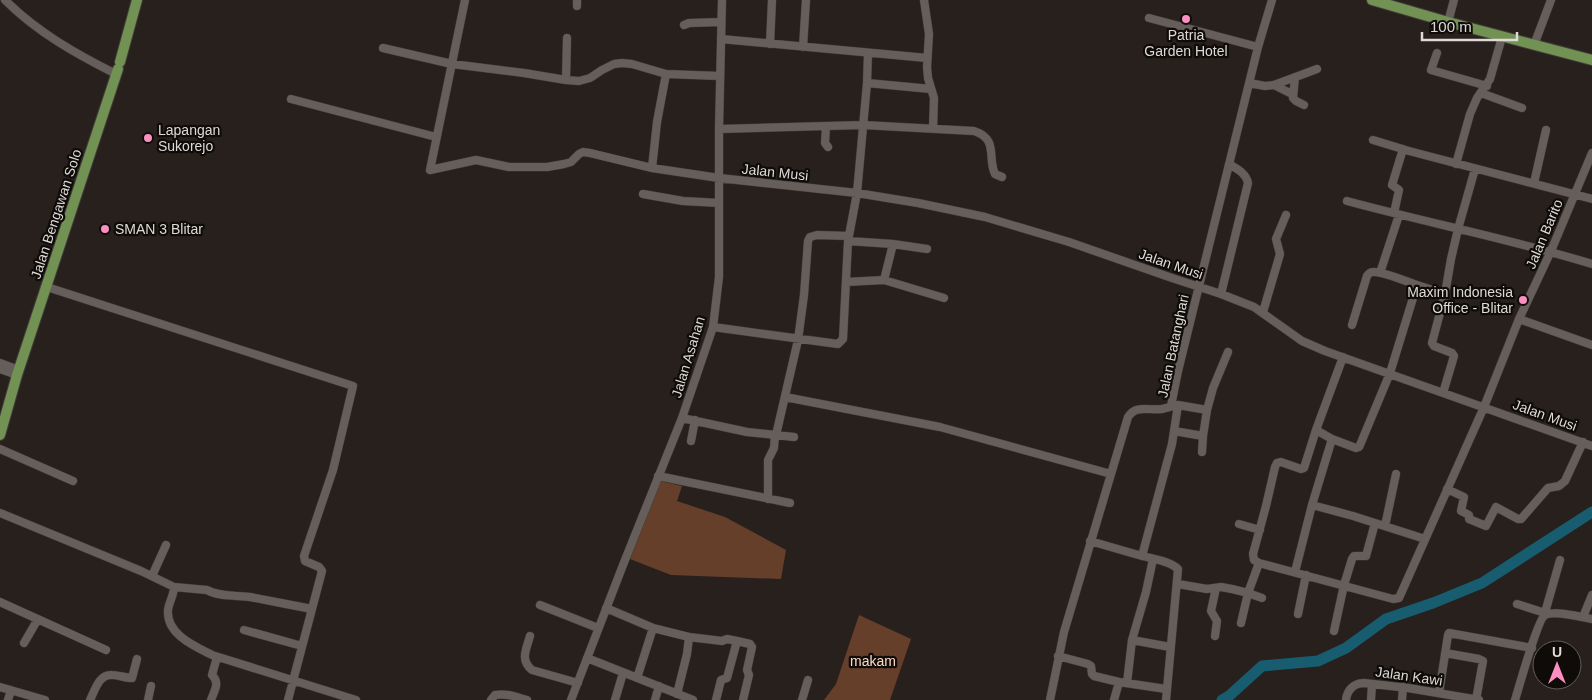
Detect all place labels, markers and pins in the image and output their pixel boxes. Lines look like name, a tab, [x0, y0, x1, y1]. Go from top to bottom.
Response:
marker: Patria Garden Hotel	[1180, 13, 1192, 25]
place label: Patria Garden Hotel	[1144, 27, 1228, 59]
place label: Lapangan Sukorejo	[158, 122, 220, 154]
marker: Lapangan Sukorejo	[142, 132, 154, 144]
place label: SMAN 3 Blitar	[115, 221, 203, 237]
marker: SMAN 3 Blitar	[99, 223, 111, 235]
place label: Maxim Indonesia Office - Blitar	[1407, 284, 1513, 316]
marker: Maxim Indonesia Office - Blitar	[1517, 294, 1529, 306]

